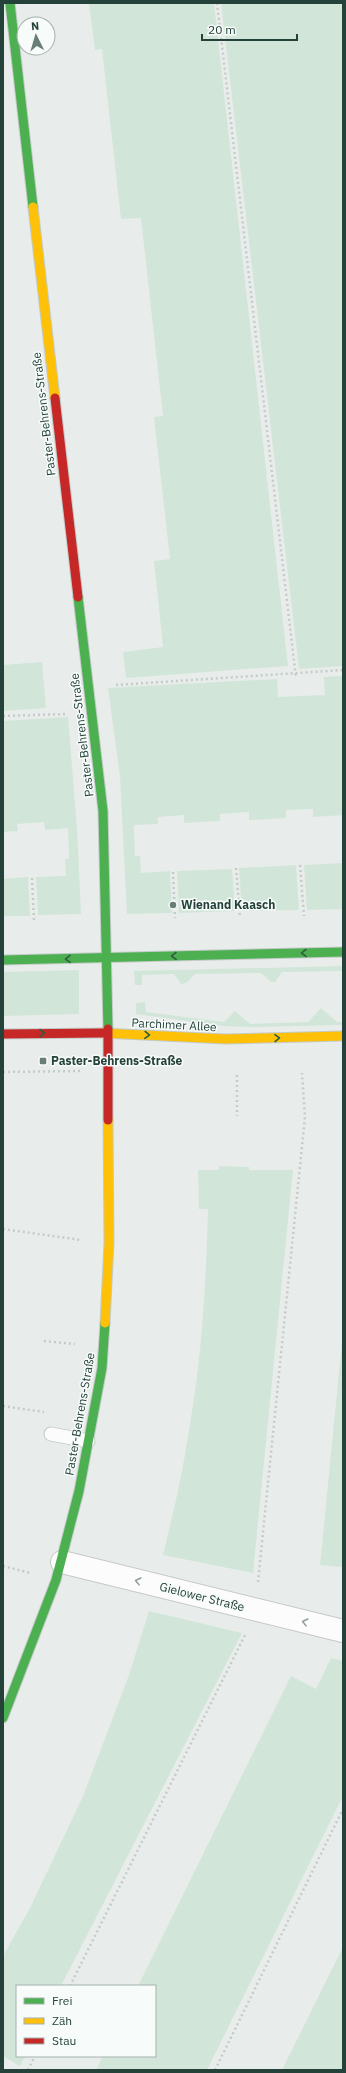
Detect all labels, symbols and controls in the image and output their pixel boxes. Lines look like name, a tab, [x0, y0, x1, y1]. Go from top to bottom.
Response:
north arrow	[16, 16, 56, 56]
scale bar	[202, 16, 297, 42]
text: N	[31, 19, 40, 33]
text: 20 m	[208, 22, 236, 37]
street label: Paster-Behrens-Straße	[28, 351, 59, 477]
street label: Paster-Behrens-Straße	[66, 672, 97, 798]
place label: Wienand Kaasch	[181, 897, 275, 912]
marker: Wienand Kaasch	[168, 900, 178, 910]
one-way arrow	[301, 949, 307, 957]
one-way arrow	[171, 952, 177, 960]
one-way arrow	[65, 955, 71, 963]
street label: Parchimer Allee	[131, 1015, 217, 1034]
one-way arrow	[39, 1029, 45, 1037]
one-way arrow	[144, 1031, 150, 1040]
one-way arrow	[274, 1034, 280, 1042]
place label: Paster-Behrens-Straße	[51, 1053, 183, 1068]
marker: Paster-Behrens-Straße	[38, 1056, 48, 1066]
street label: Paster-Behrens-Straße	[61, 1351, 98, 1477]
one-way arrow	[135, 1577, 142, 1586]
street label: Gielower Straße	[158, 1579, 247, 1614]
one-way arrow	[302, 1618, 309, 1627]
legend	[16, 1985, 156, 2057]
text: Frei	[52, 1993, 72, 2008]
text: Zäh	[52, 2013, 72, 2028]
text: Stau	[52, 2033, 76, 2048]

